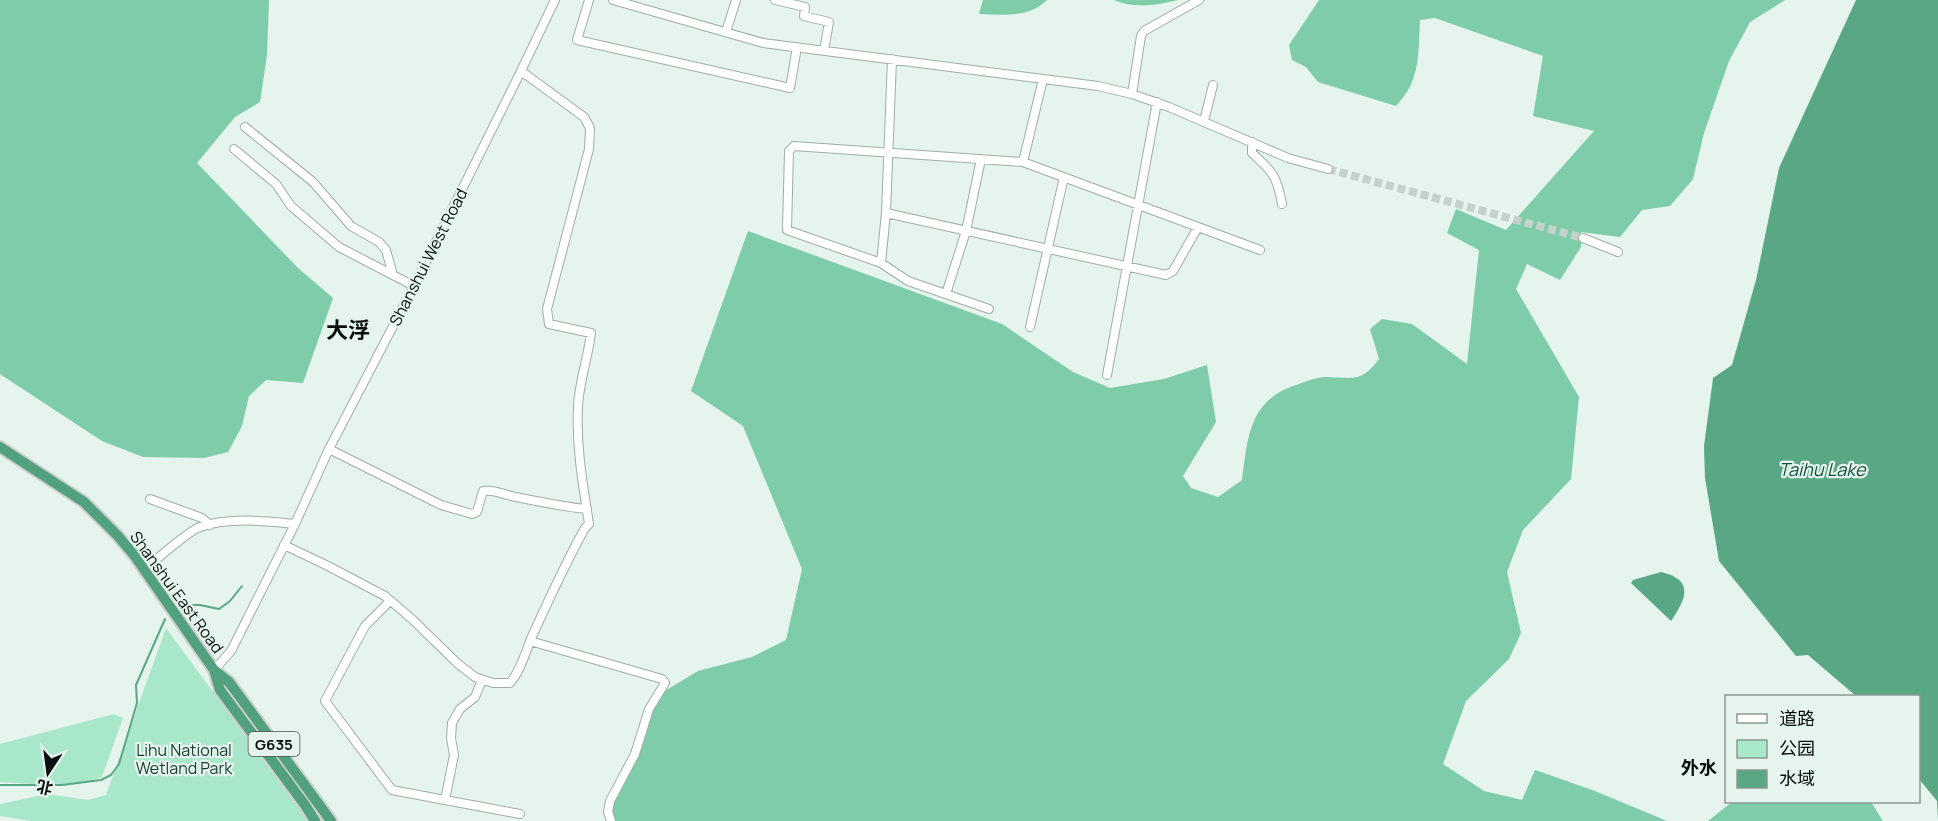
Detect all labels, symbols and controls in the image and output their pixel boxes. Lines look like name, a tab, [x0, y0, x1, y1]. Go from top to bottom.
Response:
street label: Shanshui West Road	[384, 185, 472, 329]
district label: 大浮	[326, 315, 370, 345]
water label: Taihu Lake	[1778, 457, 1867, 481]
street label: Shanshui East Road	[125, 526, 229, 658]
legend	[1725, 695, 1920, 803]
text: 道路	[1779, 706, 1815, 730]
road number: G635	[248, 732, 300, 756]
text: 公园	[1779, 736, 1815, 760]
park label: Lihu National Wetland Park	[136, 739, 233, 779]
north arrow	[18, 743, 78, 803]
district label: 外水	[1681, 755, 1717, 779]
text: 水域	[1779, 766, 1815, 790]
text: 北	[34, 775, 55, 800]

